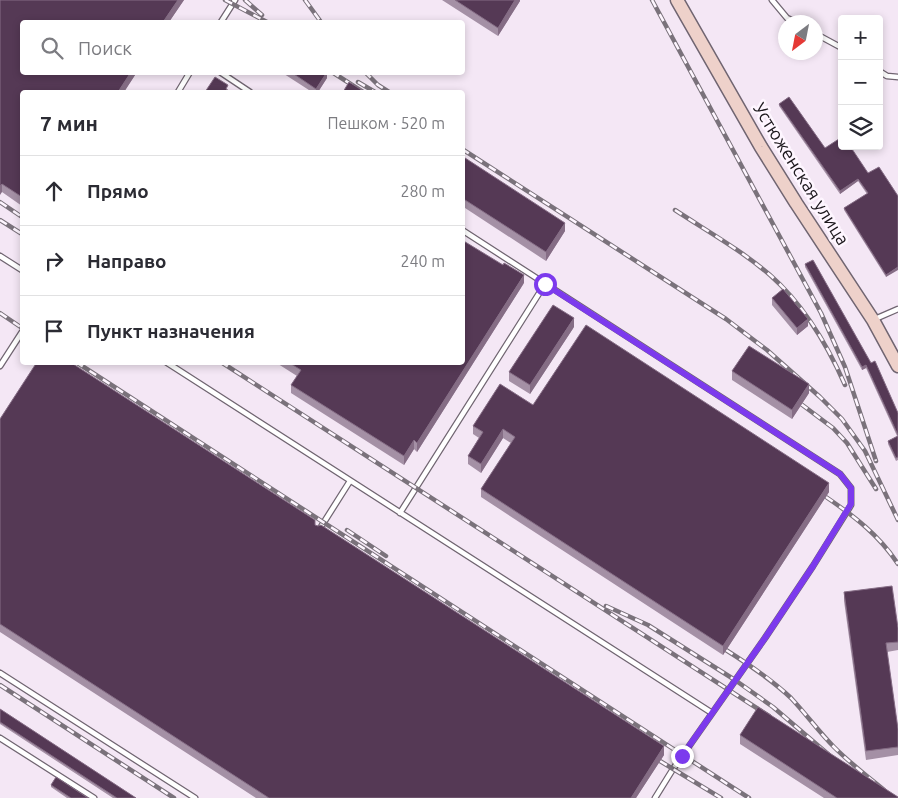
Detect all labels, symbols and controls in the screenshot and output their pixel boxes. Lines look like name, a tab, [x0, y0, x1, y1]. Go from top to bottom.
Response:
north arrow	[778, 15, 823, 60]
map controls	[838, 15, 883, 150]
button: +	[838, 15, 883, 60]
search box	[20, 20, 465, 75]
icon: search	[38, 34, 66, 62]
text: Поиск	[78, 37, 132, 59]
button: −	[838, 60, 883, 105]
street label: Устюженская улица	[750, 99, 854, 248]
button: layers	[838, 105, 883, 150]
text: 7 мин	[40, 111, 98, 135]
text: Пешком · 520 m	[327, 114, 445, 132]
icon: ahead	[40, 177, 68, 205]
text: Прямо	[87, 180, 149, 202]
text: 280 m	[400, 182, 445, 200]
icon: right	[40, 247, 68, 275]
text: Направо	[87, 250, 167, 272]
text: 240 m	[400, 252, 445, 270]
route start	[534, 273, 557, 296]
icon: arrive	[40, 317, 68, 345]
text: Пункт назначения	[87, 320, 255, 342]
route end	[671, 745, 694, 768]

